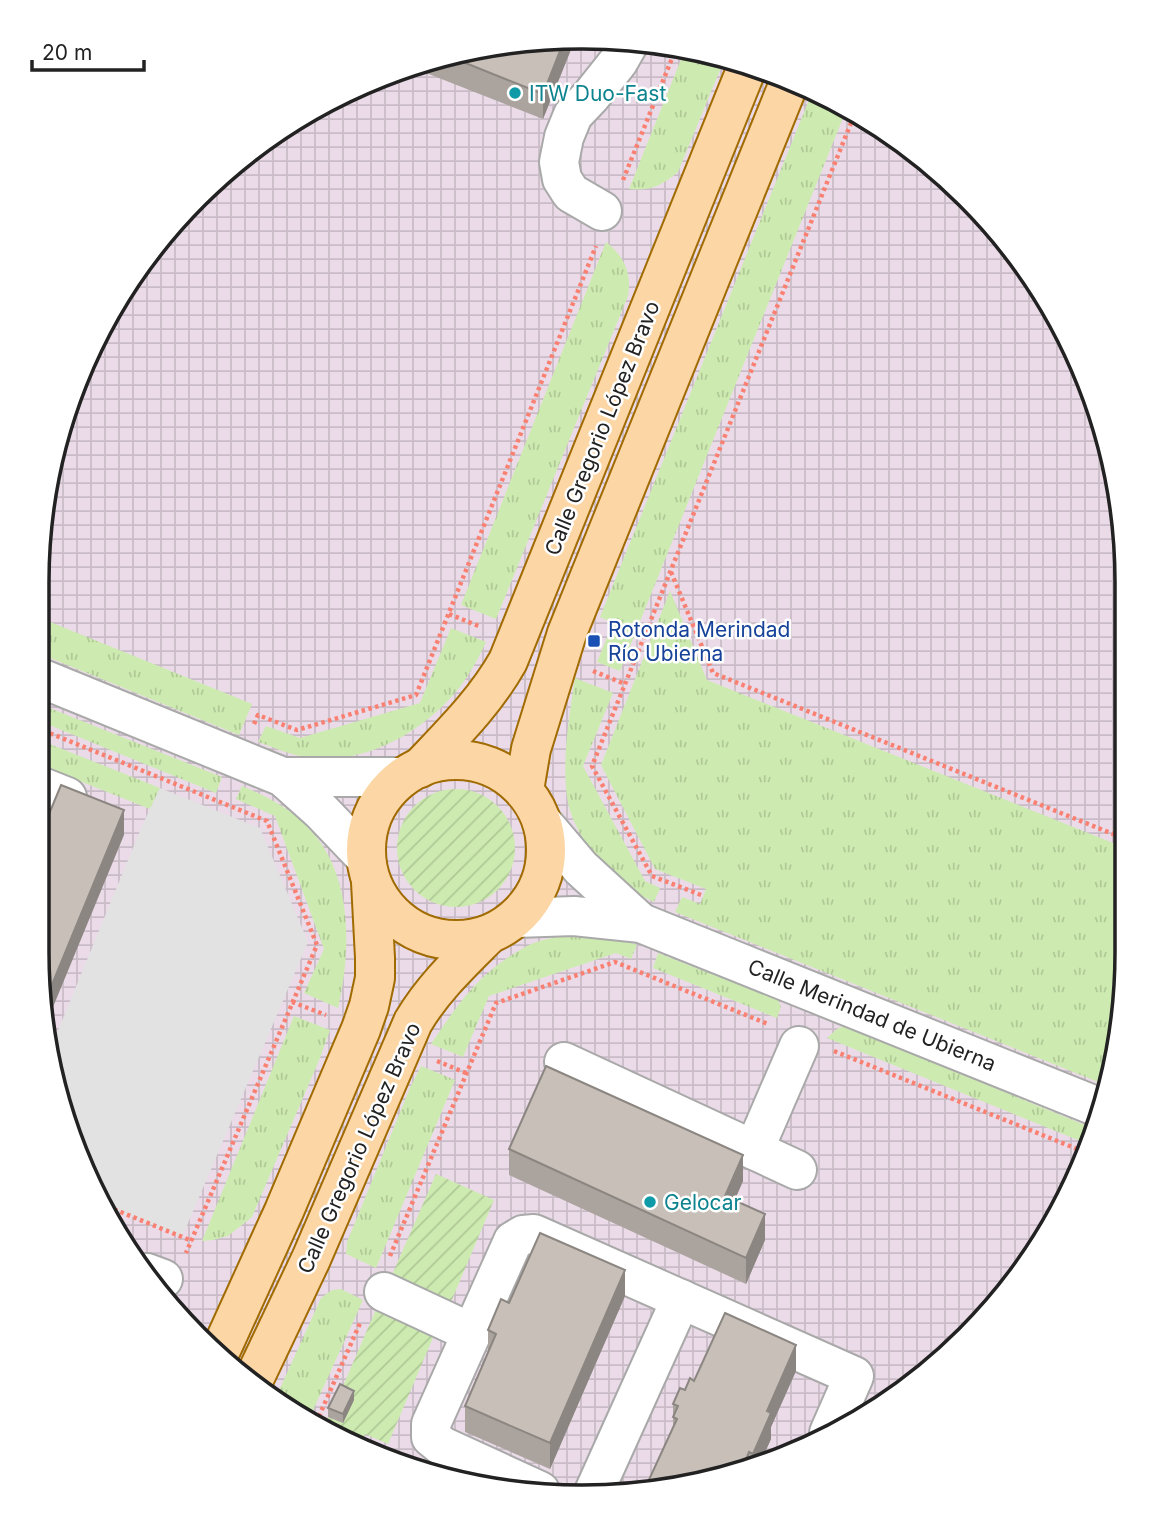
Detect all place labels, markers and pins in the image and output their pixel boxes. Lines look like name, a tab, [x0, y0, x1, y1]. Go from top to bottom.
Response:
place label: ITW Duo-Fast	[529, 81, 666, 106]
marker: ITW Duo-Fast	[507, 85, 523, 101]
place label: Rotonda Merindad Río Ubierna	[608, 617, 790, 666]
marker: Rotonda Merindad Río Ubierna	[586, 633, 602, 649]
place label: Gelocar	[664, 1190, 742, 1215]
marker: Gelocar	[642, 1194, 658, 1210]

